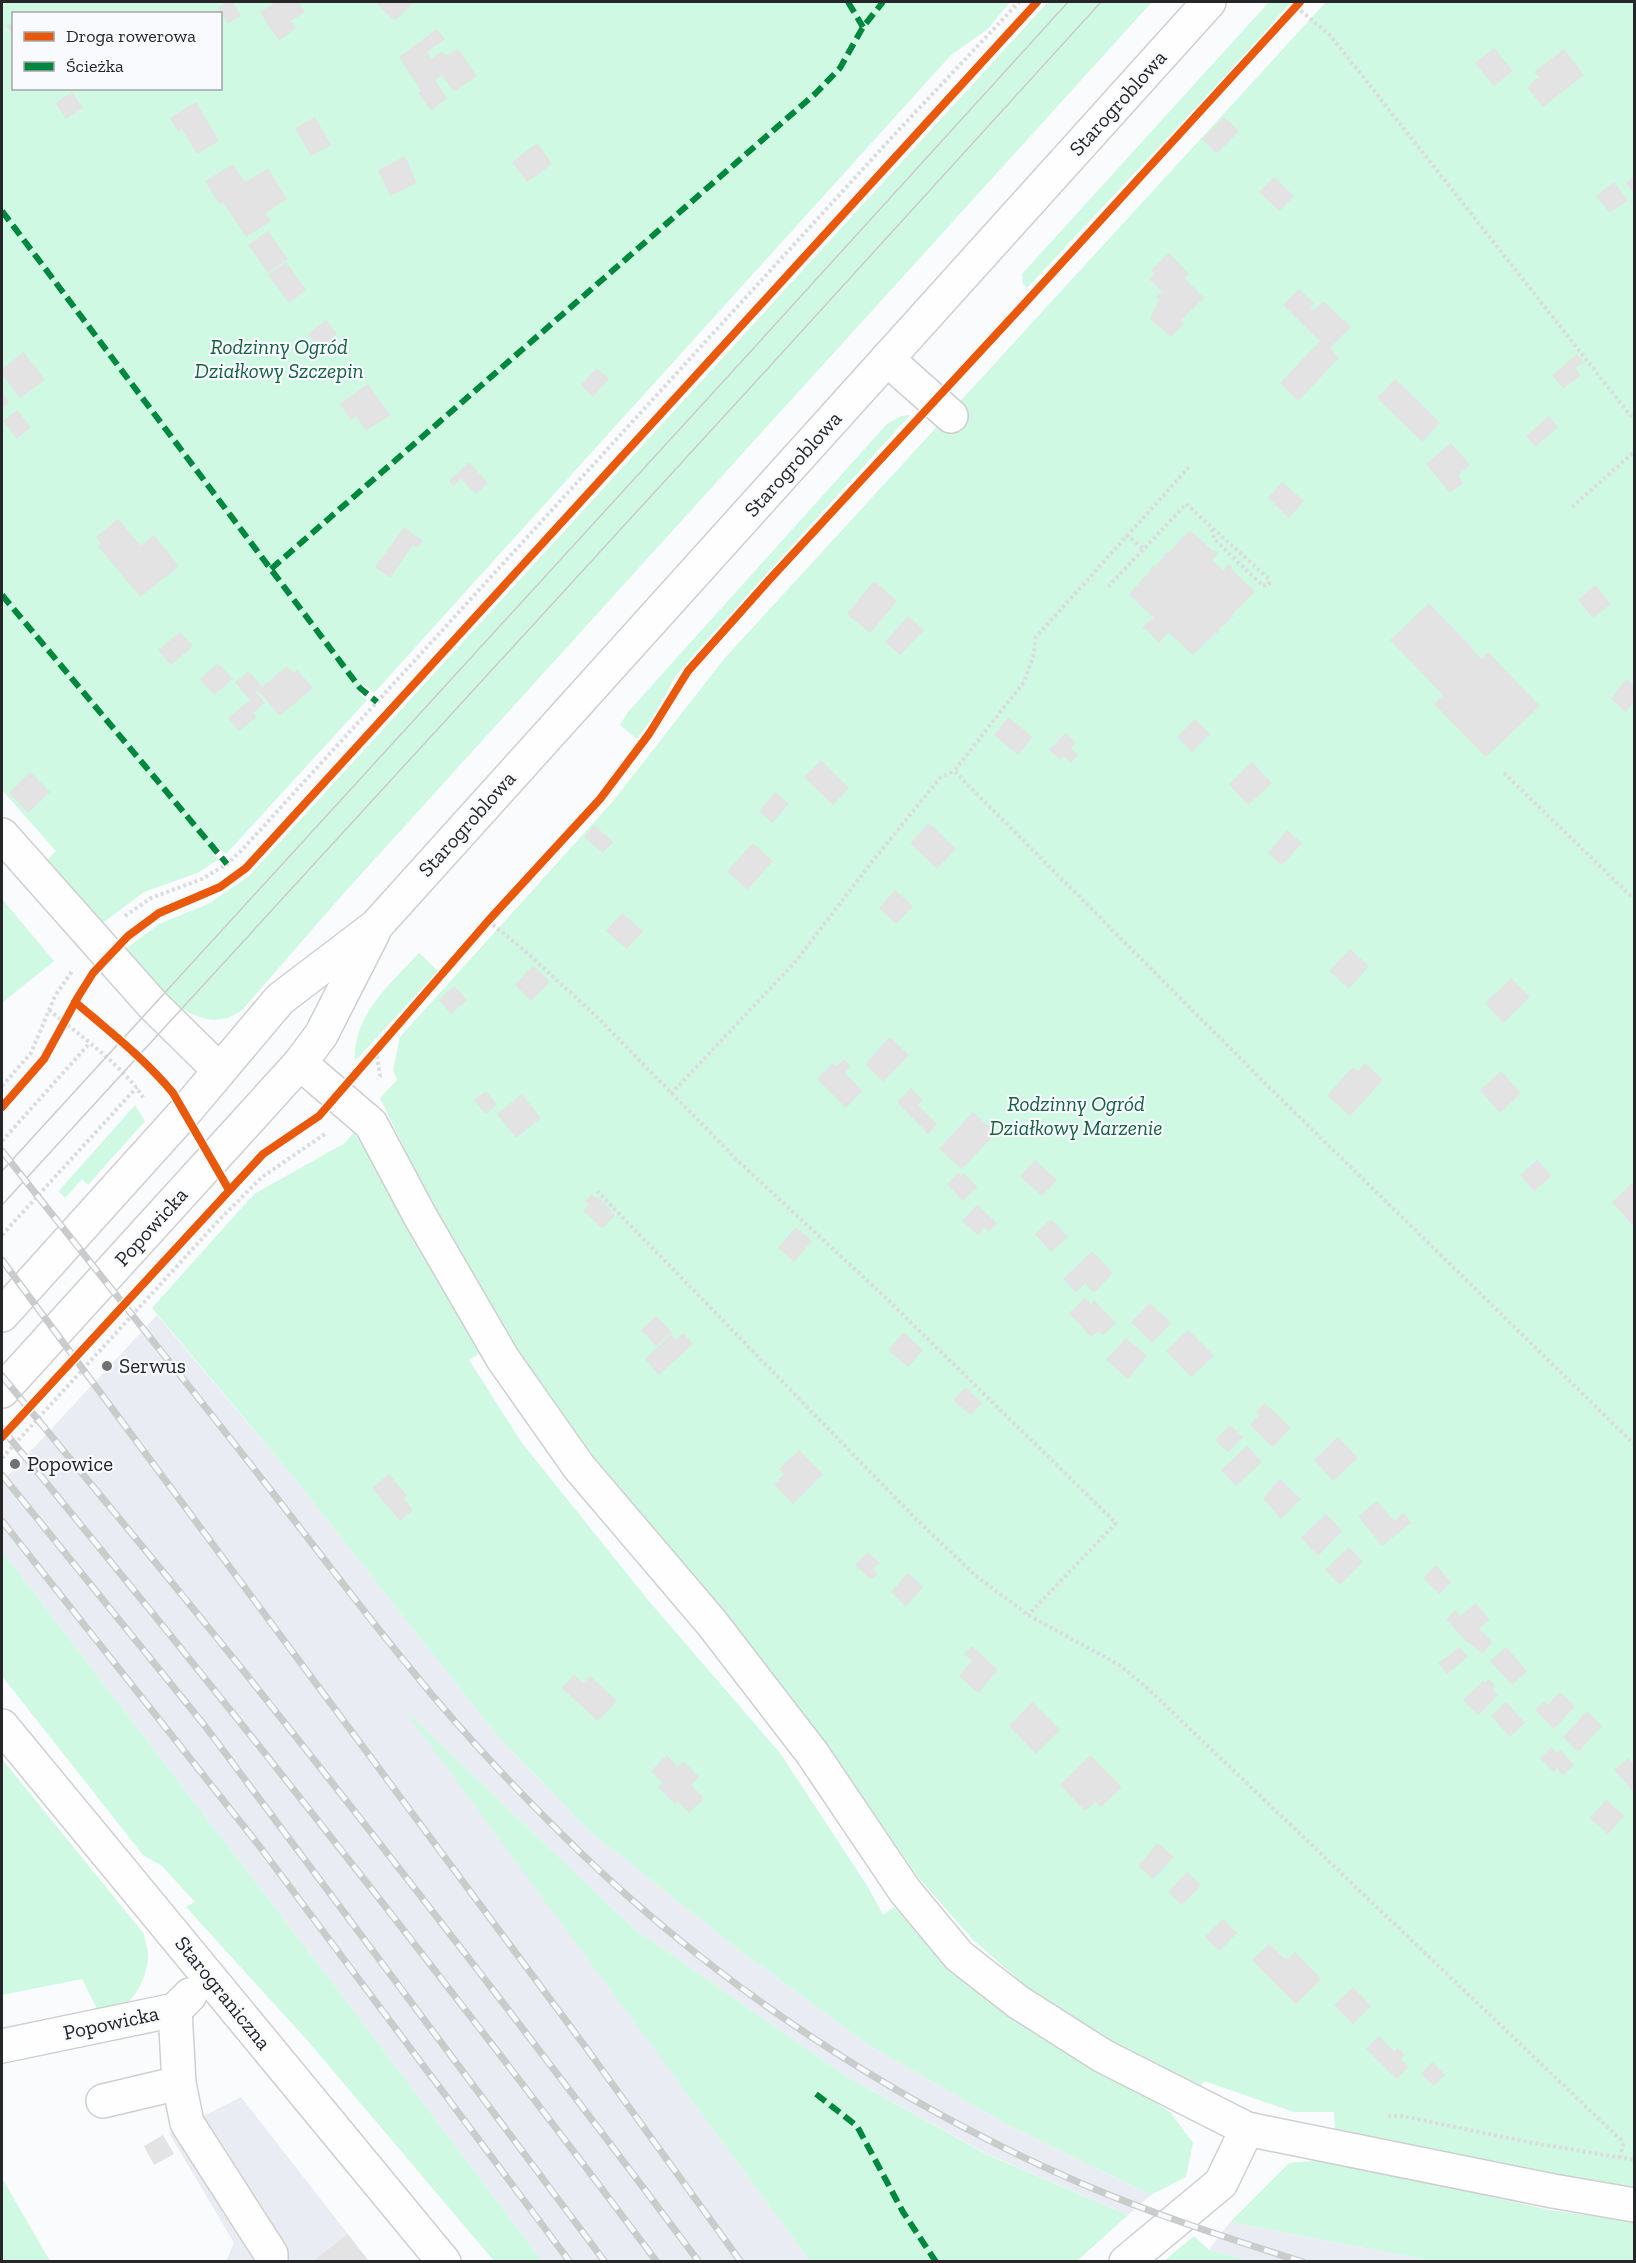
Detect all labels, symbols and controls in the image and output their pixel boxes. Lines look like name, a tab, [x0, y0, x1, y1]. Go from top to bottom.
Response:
legend	[12, 12, 222, 90]
text: Droga rowerowa	[66, 25, 196, 47]
street label: Starogroblowa	[1064, 45, 1172, 161]
text: Ścieżka	[66, 55, 124, 77]
park label: Rodzinny Ogród Działkowy Szczepin	[195, 334, 364, 383]
street label: Starogroblowa	[739, 406, 847, 522]
street label: Starogroblowa	[413, 766, 521, 882]
park label: Rodzinny Ogród Działkowy Marzenie	[989, 1091, 1163, 1140]
street label: Popowicka	[109, 1182, 192, 1271]
place label: Serwus	[119, 1353, 186, 1378]
marker: Serwus	[100, 1359, 114, 1373]
place label: Popowice	[27, 1451, 113, 1476]
marker: Popowice	[8, 1457, 22, 1471]
street label: Starograniczna	[170, 1931, 277, 2054]
street label: Popowicka	[61, 2000, 161, 2045]

